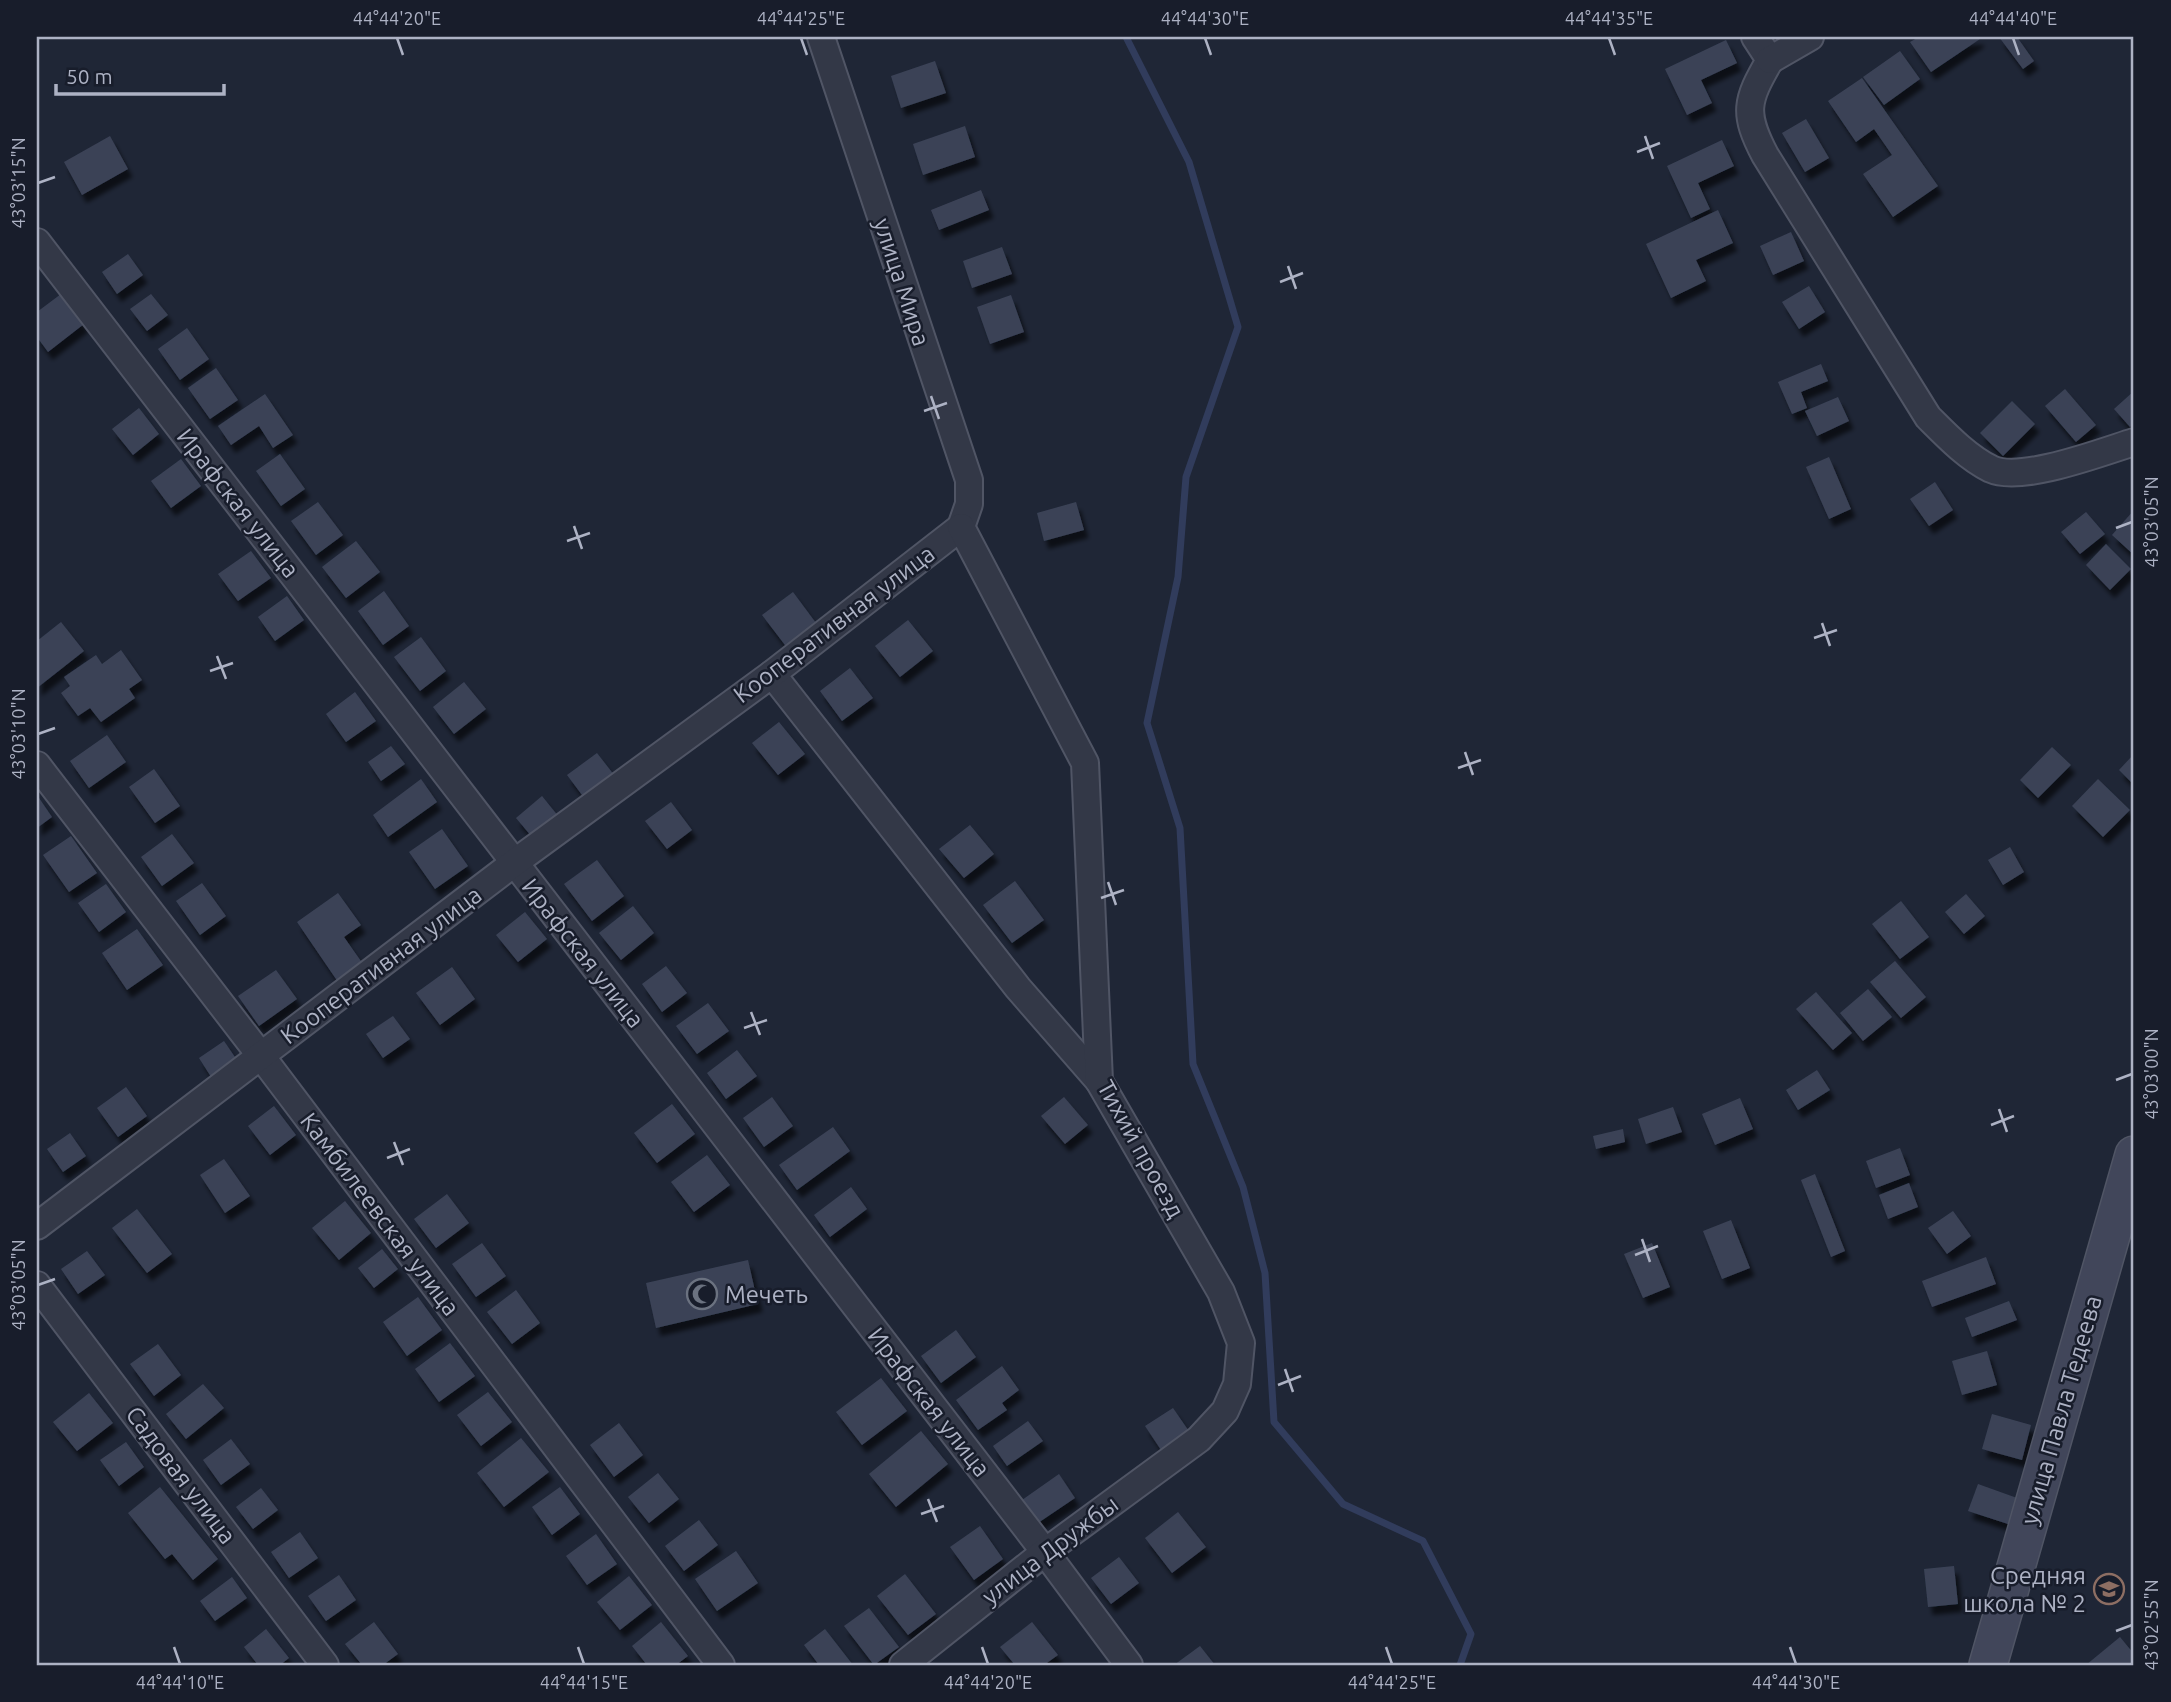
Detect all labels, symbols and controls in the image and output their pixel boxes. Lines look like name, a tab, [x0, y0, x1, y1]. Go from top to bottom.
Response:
text: 44°44'20"E	[353, 8, 441, 28]
text: 44°44'25"E	[757, 8, 845, 28]
text: 44°44'30"E	[1161, 8, 1249, 28]
text: 44°44'35"E	[1565, 8, 1653, 28]
text: 44°44'40"E	[1969, 8, 2057, 28]
scale bar	[56, 52, 224, 96]
text: 50 m	[66, 64, 113, 88]
text: 43°03'15"N	[8, 137, 28, 229]
street label: улица Мира	[869, 215, 935, 349]
street label: Ирафская улица	[171, 423, 305, 583]
text: 43°03'05"N	[2141, 476, 2161, 568]
street label: Кооперативная улица	[728, 540, 940, 708]
text: 43°03'10"N	[8, 688, 28, 780]
street label: Ирафская улица	[516, 873, 650, 1033]
street label: Кооперативная улица	[275, 881, 487, 1049]
text: 43°03'00"N	[2141, 1028, 2161, 1120]
street label: Тихий проезд	[1092, 1076, 1190, 1222]
street label: Камбилеевская улица	[295, 1108, 465, 1320]
text: 43°03'05"N	[8, 1239, 28, 1331]
mosque icon: Мечеть	[685, 1277, 719, 1311]
place label: Мечеть	[725, 1281, 808, 1308]
street label: улица Павла Тедеева	[2015, 1292, 2107, 1528]
street label: Ирафская улица	[862, 1322, 996, 1482]
street label: Садовая улица	[121, 1401, 241, 1549]
street label: улица Дружбы	[977, 1490, 1123, 1610]
place label: Средняя школа № 2	[1963, 1562, 2086, 1617]
school or university icon: Средняя школа № 2	[2092, 1572, 2126, 1606]
text: 43°02'55"N	[2141, 1579, 2161, 1671]
text: 44°44'10"E	[136, 1672, 224, 1692]
text: 44°44'15"E	[540, 1672, 628, 1692]
text: 44°44'20"E	[944, 1672, 1032, 1692]
text: 44°44'25"E	[1348, 1672, 1436, 1692]
text: 44°44'30"E	[1752, 1672, 1840, 1692]

